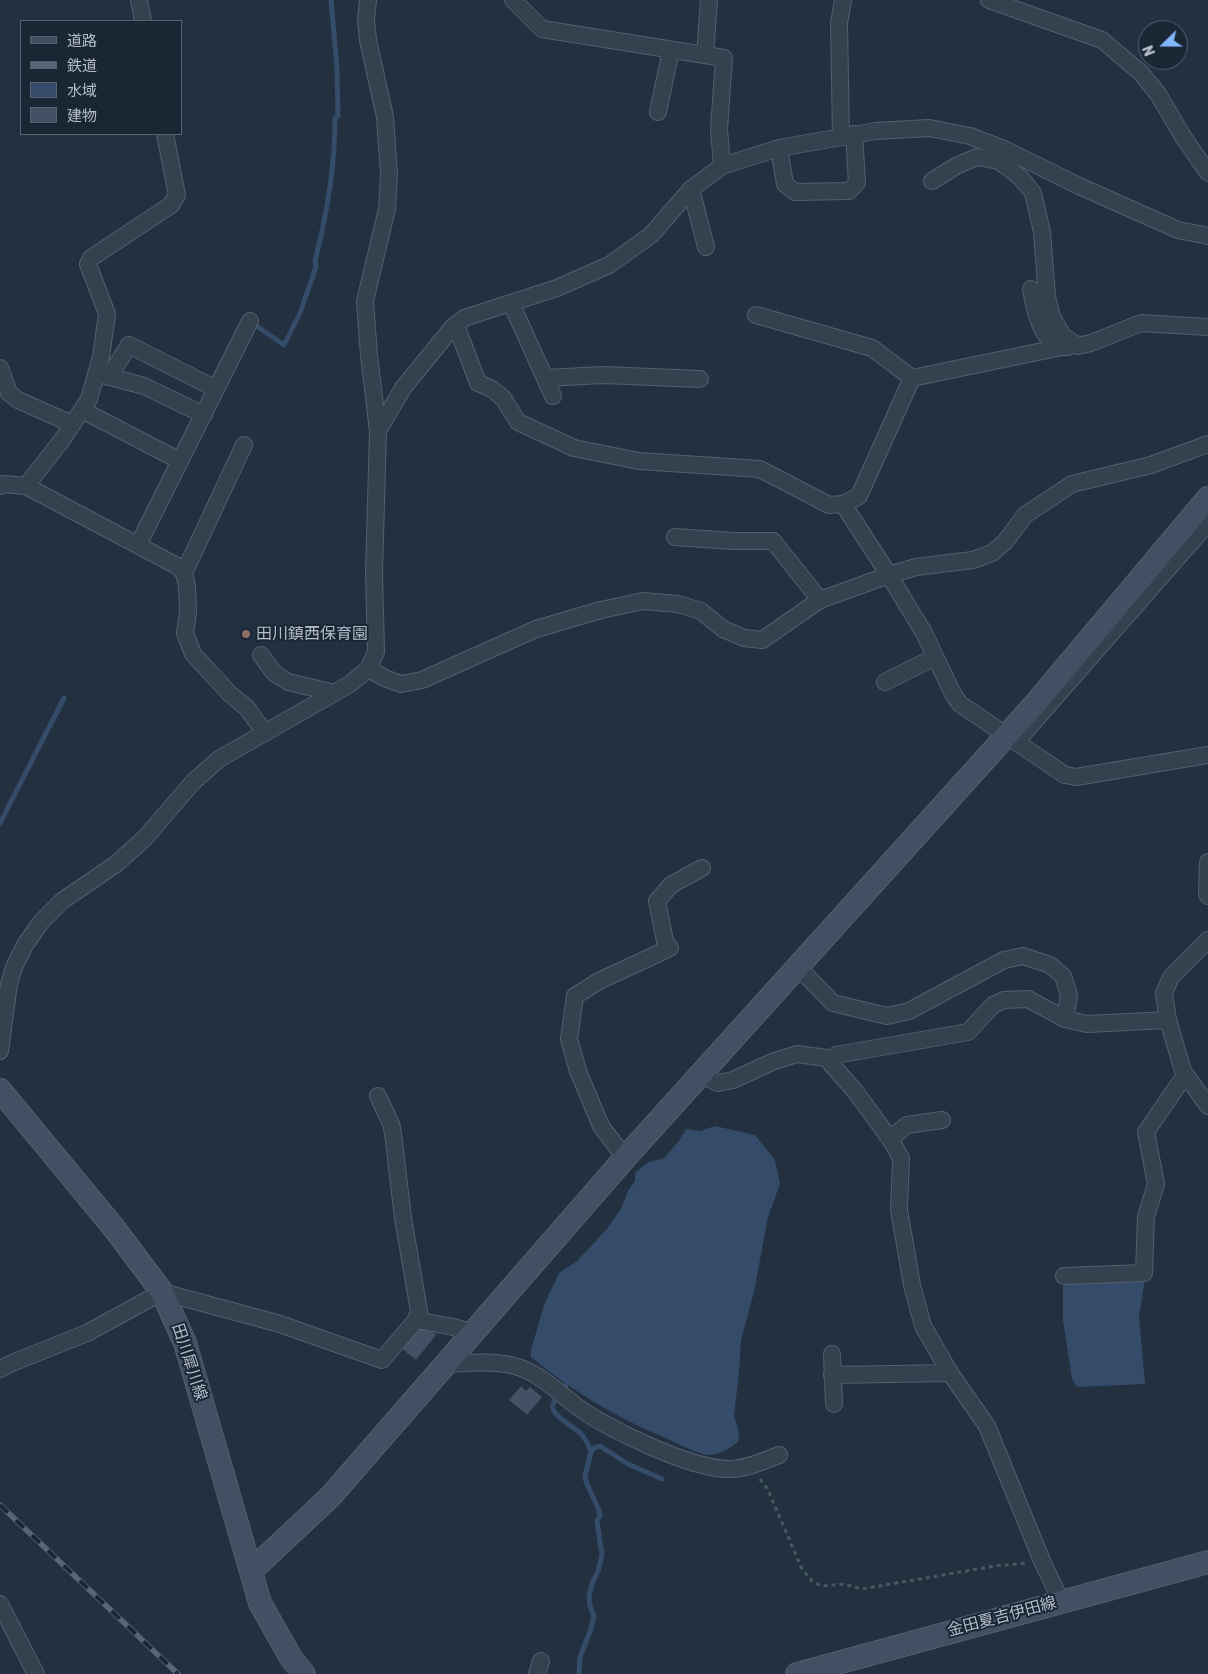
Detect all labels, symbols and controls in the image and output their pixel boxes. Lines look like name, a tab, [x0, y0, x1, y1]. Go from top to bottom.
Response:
legend	[20, 20, 182, 135]
north arrow	[1138, 20, 1188, 70]
text: 道路	[67, 32, 97, 50]
text: N	[1140, 43, 1159, 58]
text: 鉄道	[67, 57, 97, 75]
text: 水域	[67, 82, 97, 100]
text: 建物	[67, 107, 97, 125]
place label: 田川鎮西保育園	[256, 624, 368, 644]
marker: 田川鎮西保育園	[240, 628, 252, 640]
street label: 田川犀川線	[168, 1321, 210, 1403]
street label: 金田夏吉伊田線	[945, 1593, 1059, 1641]

